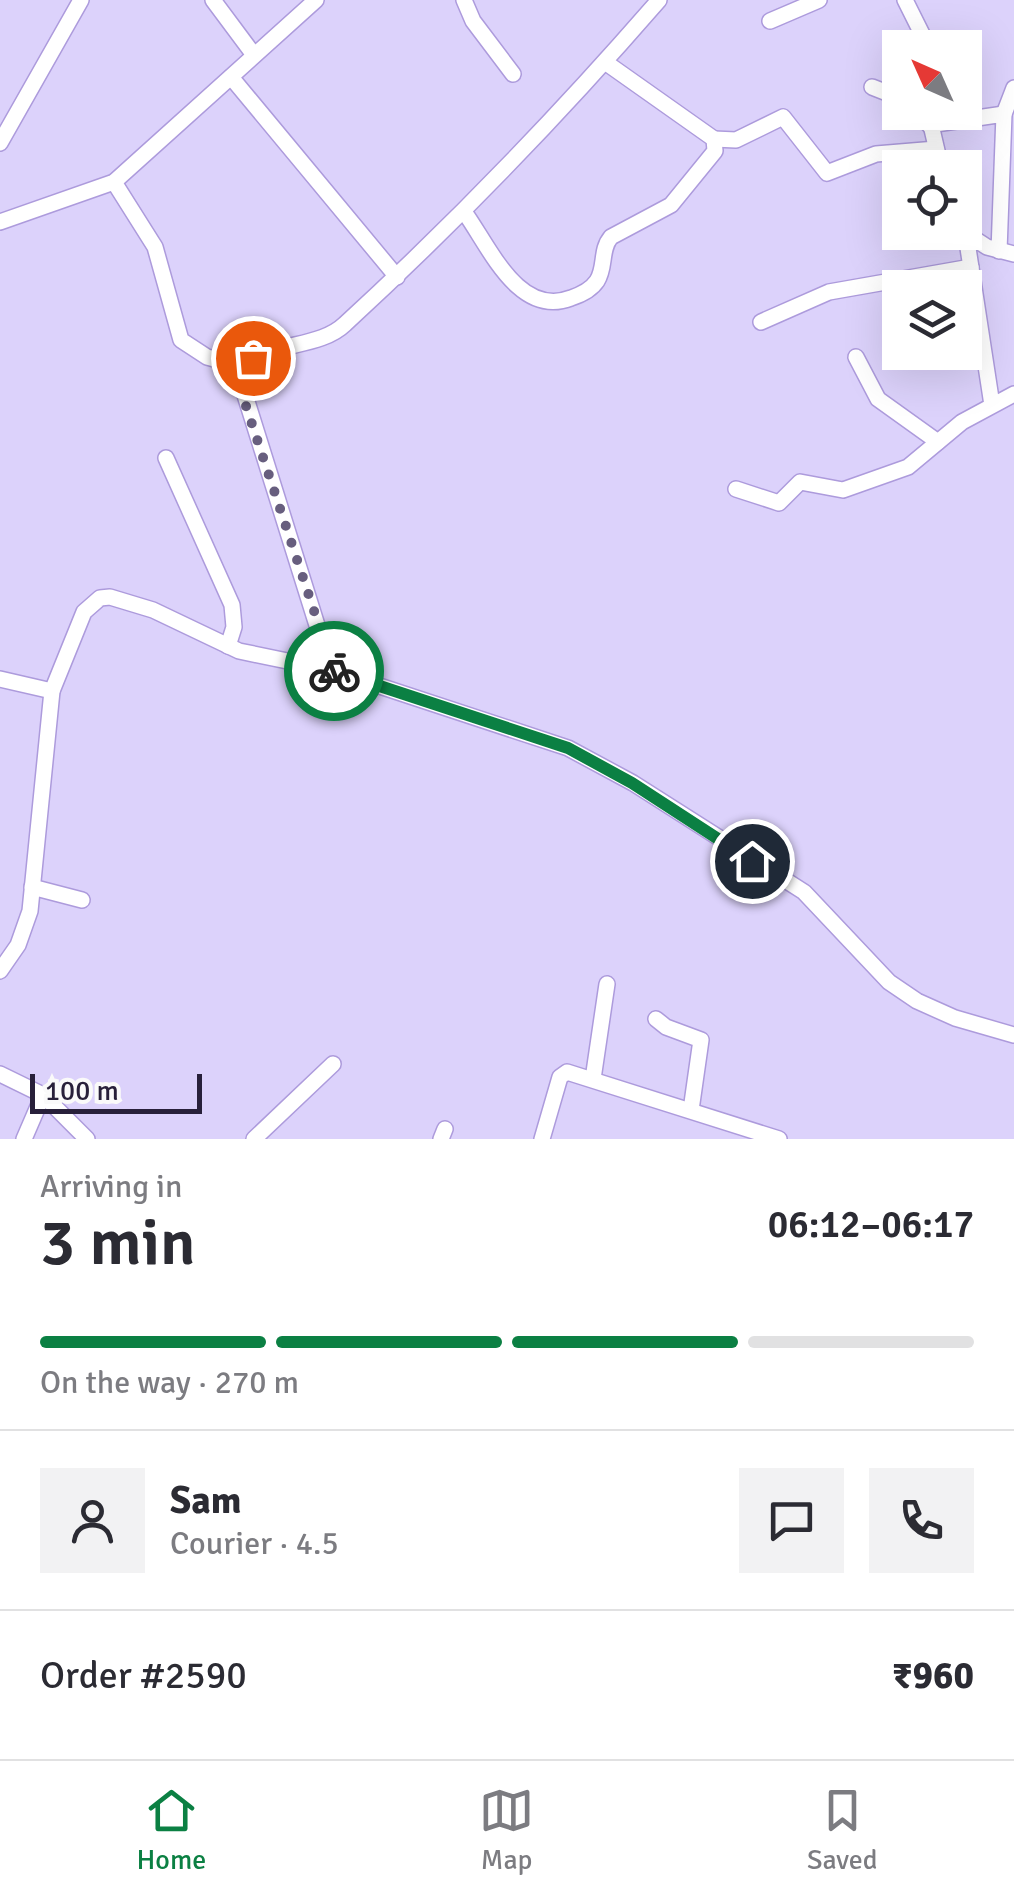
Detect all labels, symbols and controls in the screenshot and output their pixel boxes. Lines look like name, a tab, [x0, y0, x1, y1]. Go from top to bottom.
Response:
north arrow	[882, 30, 982, 130]
map controls	[882, 30, 982, 370]
button: locate	[882, 150, 982, 250]
button: layers	[882, 270, 982, 370]
pin	[211, 316, 296, 401]
icon: bag	[226, 331, 281, 386]
courier	[284, 621, 384, 721]
icon: bike	[307, 644, 362, 699]
pin	[710, 819, 795, 904]
icon: home	[725, 834, 780, 889]
scale bar	[30, 1069, 202, 1114]
text: 100 m	[45, 1074, 119, 1108]
text: Arriving in	[40, 1167, 182, 1206]
text: 06:12–06:17	[768, 1201, 974, 1248]
text: 3 min	[40, 1203, 196, 1283]
text: On the way · 270 m	[40, 1363, 299, 1402]
button: person	[40, 1468, 145, 1573]
button: chat	[739, 1468, 844, 1573]
button: phone	[869, 1468, 974, 1573]
text: Sam	[170, 1477, 241, 1524]
text: Courier · 4.5	[170, 1524, 339, 1563]
text: Order #2590	[40, 1652, 247, 1699]
text: ₹960	[892, 1652, 974, 1699]
tab: Home	[136, 1783, 206, 1877]
tab: Map	[479, 1783, 534, 1877]
tab: Saved	[807, 1783, 878, 1877]

